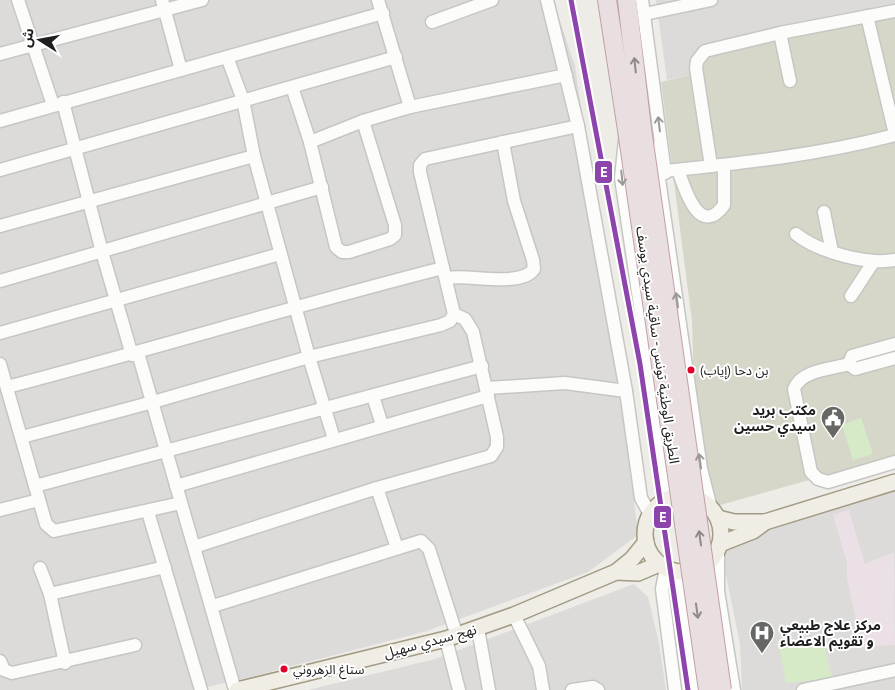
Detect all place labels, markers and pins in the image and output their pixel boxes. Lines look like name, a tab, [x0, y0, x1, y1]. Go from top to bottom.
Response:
place label: بن دحا (إياب)	[700, 362, 768, 380]
marker: بن دحا (إياب)	[686, 365, 696, 375]
place label: مكتب بريد سيدي حسين	[734, 401, 816, 437]
public building icon: مكتب بريد سيدي حسين	[820, 405, 846, 439]
place label: مركز علاج طبيعي و تقويم الاعضاء	[780, 616, 881, 652]
hospital icon: مركز علاج طبيعي و تقويم الاعضاء	[749, 620, 775, 654]
place label: ستاغ الزهروني	[293, 661, 364, 680]
marker: ستاغ الزهروني	[279, 664, 289, 674]

